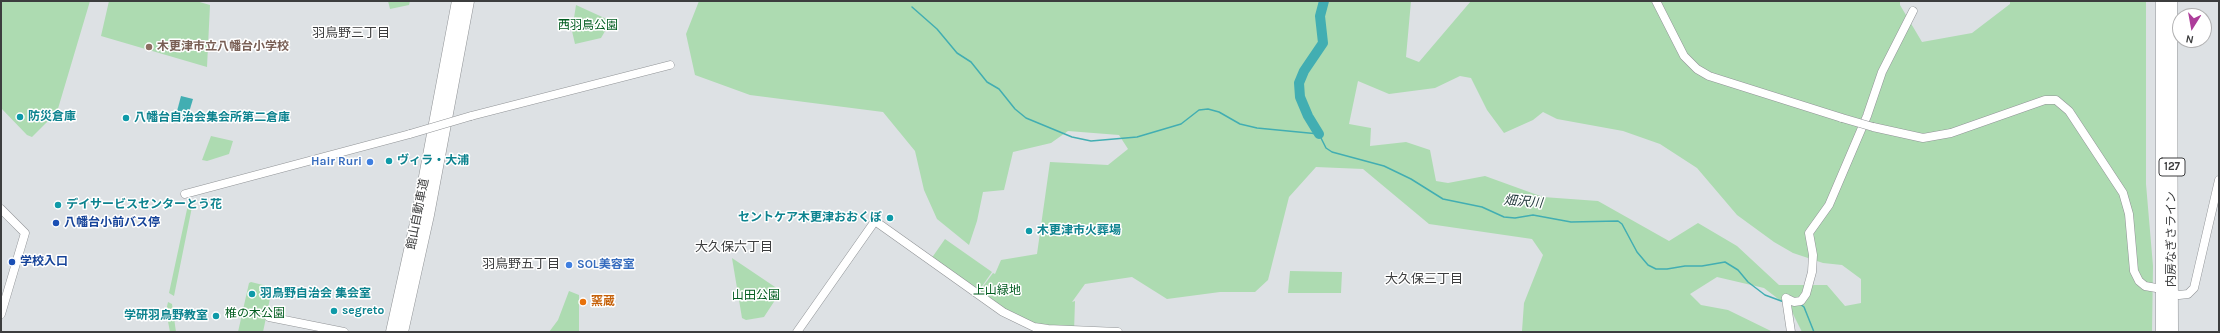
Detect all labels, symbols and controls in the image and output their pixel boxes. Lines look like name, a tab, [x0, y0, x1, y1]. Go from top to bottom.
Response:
north arrow	[2172, 8, 2212, 48]
park label: 西羽鳥公園	[558, 19, 618, 33]
district label: 羽鳥野三丁目	[312, 25, 390, 41]
text: N	[2185, 32, 2195, 46]
place label: 木更津市立八幡台小学校	[157, 40, 289, 54]
marker: 木更津市立八幡台小学校	[144, 42, 154, 52]
place label: 防災倉庫	[28, 110, 76, 124]
place label: 八幡台自治会集会所第二倉庫	[134, 111, 290, 125]
marker: 防災倉庫	[15, 112, 25, 122]
marker: 八幡台自治会集会所第二倉庫	[121, 113, 131, 123]
place label: ヴィラ・大浦	[397, 154, 469, 168]
place label: Hair Ruri	[311, 155, 362, 169]
marker: ヴィラ・大浦	[384, 156, 394, 166]
marker: Hair Ruri	[365, 157, 375, 167]
road number: 127	[2159, 158, 2185, 176]
street label: 館山自動車道	[404, 177, 432, 251]
street label: 内房なぎさライン	[2165, 191, 2179, 287]
water label: 畑沢川	[1503, 193, 1543, 211]
place label: デイサービスセンターとう花	[66, 198, 222, 212]
marker: デイサービスセンターとう花	[53, 200, 63, 210]
place label: セントケア木更津おおくぼ	[738, 211, 882, 225]
marker: セントケア木更津おおくぼ	[885, 213, 895, 223]
place label: 八幡台小前バス停	[64, 216, 160, 230]
marker: 八幡台小前バス停	[51, 218, 61, 228]
place label: 木更津市火葬場	[1037, 224, 1121, 238]
marker: 木更津市火葬場	[1024, 226, 1034, 236]
district label: 大久保六丁目	[695, 239, 773, 255]
place label: 学校入口	[20, 255, 68, 269]
district label: 羽鳥野五丁目	[482, 256, 560, 272]
marker: 学校入口	[7, 257, 17, 267]
place label: SOL美容室	[577, 258, 635, 272]
marker: SOL美容室	[564, 260, 574, 270]
district label: 大久保三丁目	[1385, 271, 1463, 287]
park label: 上山緑地	[973, 284, 1021, 298]
place label: 羽鳥野自治会 集会室	[260, 287, 371, 301]
marker: 羽鳥野自治会 集会室	[247, 289, 257, 299]
park label: 山田公園	[732, 289, 780, 303]
place label: 窯蔵	[591, 295, 615, 309]
marker: 窯蔵	[578, 297, 588, 307]
place label: segreto	[342, 304, 384, 318]
marker: segreto	[329, 306, 339, 316]
park label: 椎の木公園	[225, 307, 285, 321]
place label: 学研羽鳥野教室	[124, 309, 208, 323]
marker: 学研羽鳥野教室	[211, 311, 221, 321]

